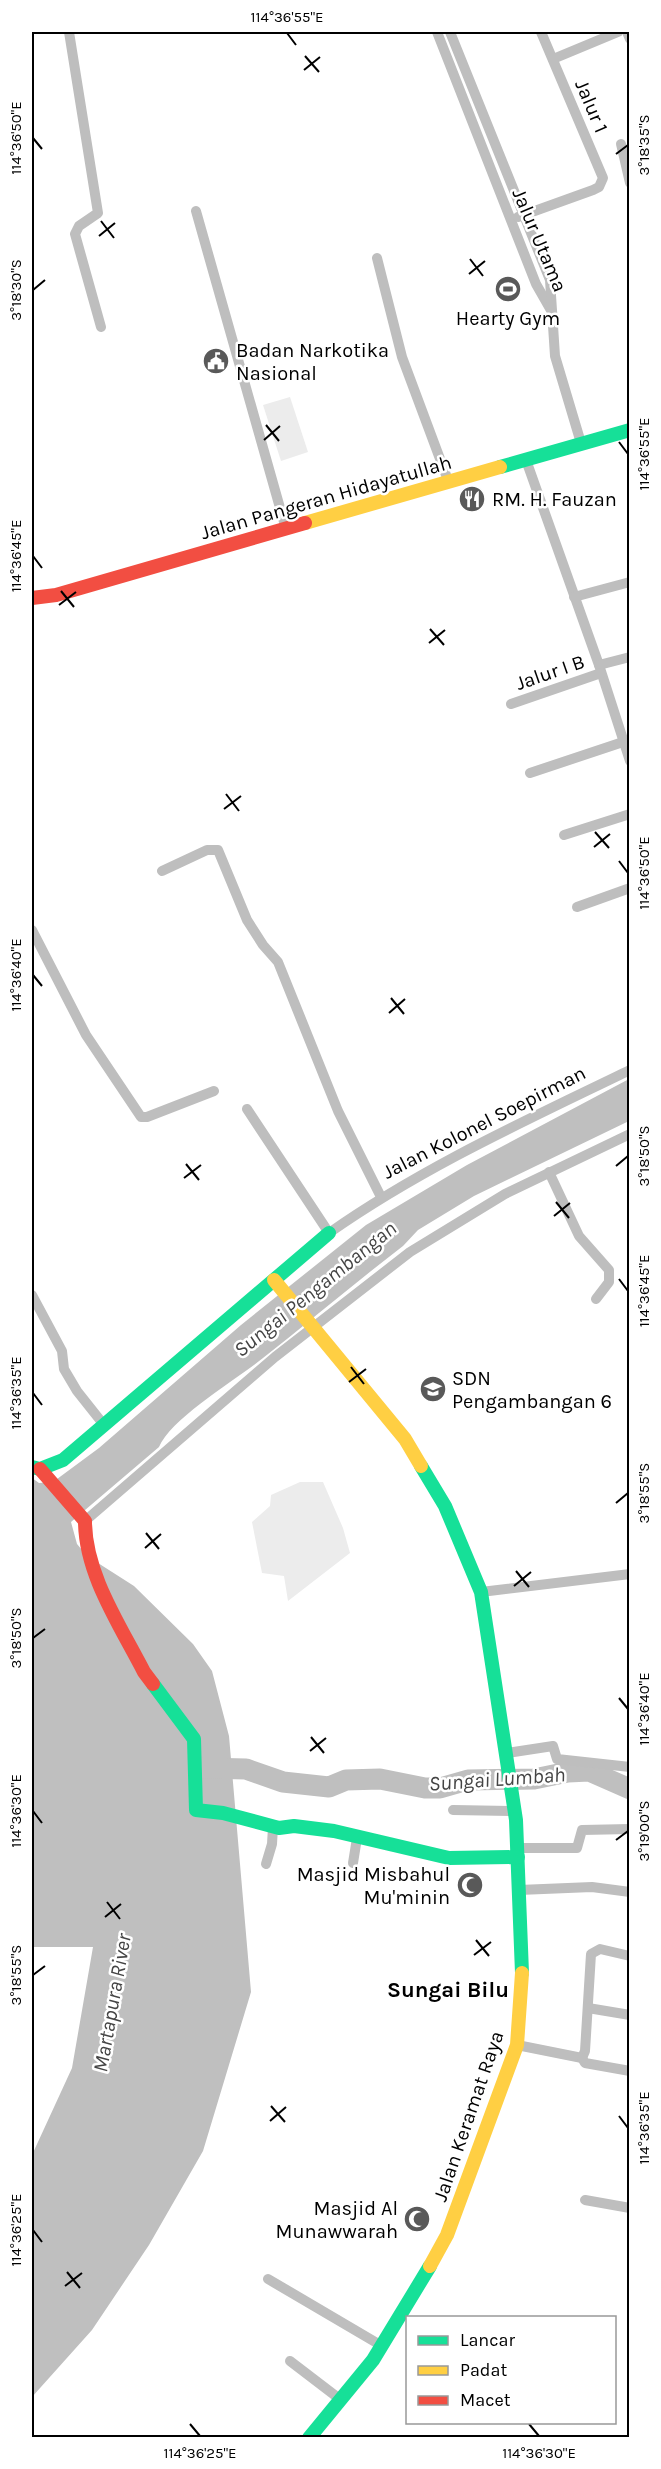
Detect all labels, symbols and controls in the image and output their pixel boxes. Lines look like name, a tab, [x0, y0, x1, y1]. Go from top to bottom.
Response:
text: 114°36'55"E	[251, 8, 323, 26]
street label: Jalur 1	[570, 76, 613, 136]
text: 114°36'50"E	[7, 101, 25, 175]
text: 3°18'35"S	[635, 114, 653, 176]
street label: Jalur Utama	[507, 185, 572, 295]
text: 3°18'30"S	[7, 259, 25, 321]
sports icon: Hearty Gym	[493, 274, 523, 304]
place label: Hearty Gym	[456, 307, 560, 330]
place label: Badan Narkotika Nasional	[236, 339, 389, 385]
public building icon: Badan Narkotika Nasional	[201, 346, 231, 376]
text: 114°36'55"E	[635, 418, 653, 490]
street label: Jalan Pangeran Hidayatullah	[198, 451, 454, 544]
restaurant icon: RM. H. Fauzan	[457, 484, 487, 514]
place label: RM. H. Fauzan	[492, 488, 617, 511]
text: 114°36'45"E	[7, 520, 25, 592]
street label: Jalur I B	[513, 650, 588, 695]
text: 114°36'50"E	[635, 836, 653, 910]
text: 114°36'40"E	[7, 938, 25, 1012]
street label: Jalan Kolonel Soepirman	[379, 1061, 590, 1184]
text: 3°18'50"S	[635, 1125, 653, 1187]
water label: Sungai Pengambangan	[229, 1216, 401, 1362]
text: 114°36'45"E	[635, 1255, 653, 1327]
text: 114°36'35"E	[7, 1356, 25, 1430]
place label: SDN Pengambangan 6	[452, 1367, 612, 1413]
school or university icon: SDN Pengambangan 6	[418, 1374, 448, 1404]
text: 3°18'55"S	[635, 1463, 653, 1523]
text: 3°18'50"S	[7, 1607, 25, 1669]
text: 114°36'40"E	[635, 1672, 653, 1746]
water label: Sungai Lumbah	[428, 1762, 566, 1796]
text: 114°36'30"E	[7, 1774, 25, 1848]
text: 3°19'00"S	[635, 1800, 653, 1862]
place label: Masjid Misbahul Mu'minin	[297, 1863, 450, 1909]
mosque icon: Masjid Misbahul Mu'minin	[455, 1870, 485, 1900]
water label: Martapura River	[88, 1931, 136, 2074]
text: 3°18'55"S	[7, 1945, 25, 2005]
district label: Sungai Bilu	[387, 1977, 509, 2003]
street label: Jalan Keramat Raya	[429, 2028, 508, 2204]
text: 114°36'35"E	[635, 2091, 653, 2165]
text: 114°36'25"E	[7, 2193, 25, 2267]
place label: Masjid Al Munawwarah	[276, 2197, 398, 2243]
mosque icon: Masjid Al Munawwarah	[402, 2204, 432, 2234]
legend	[406, 2316, 616, 2424]
text: Lancar	[460, 2329, 515, 2351]
text: Padat	[460, 2359, 507, 2381]
text: Macet	[460, 2389, 511, 2411]
text: 114°36'25"E	[163, 2444, 237, 2462]
text: 114°36'30"E	[502, 2444, 576, 2462]

